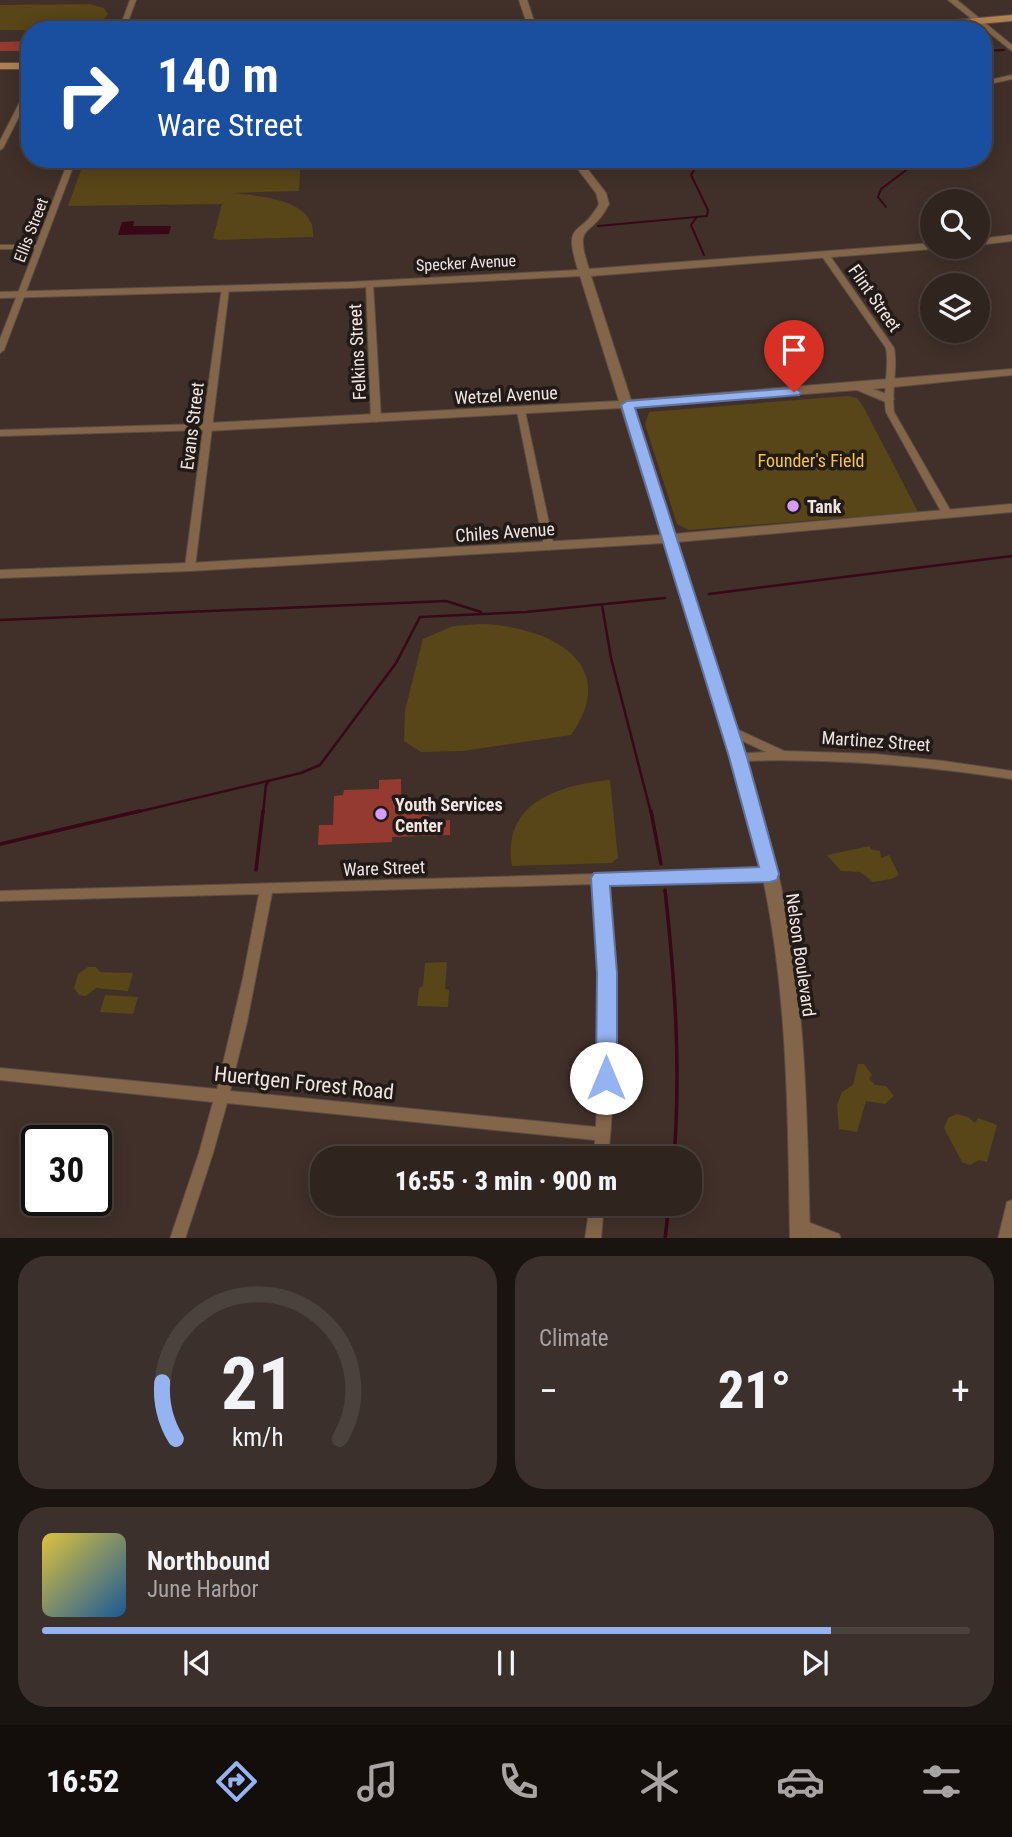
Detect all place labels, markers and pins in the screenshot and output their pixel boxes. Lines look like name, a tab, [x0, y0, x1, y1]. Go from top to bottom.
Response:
pin	[764, 320, 824, 392]
place label: Tank	[807, 496, 842, 517]
marker: Tank	[785, 498, 801, 514]
place label: Youth Services Center	[395, 794, 503, 836]
marker: Youth Services Center	[373, 806, 389, 822]

